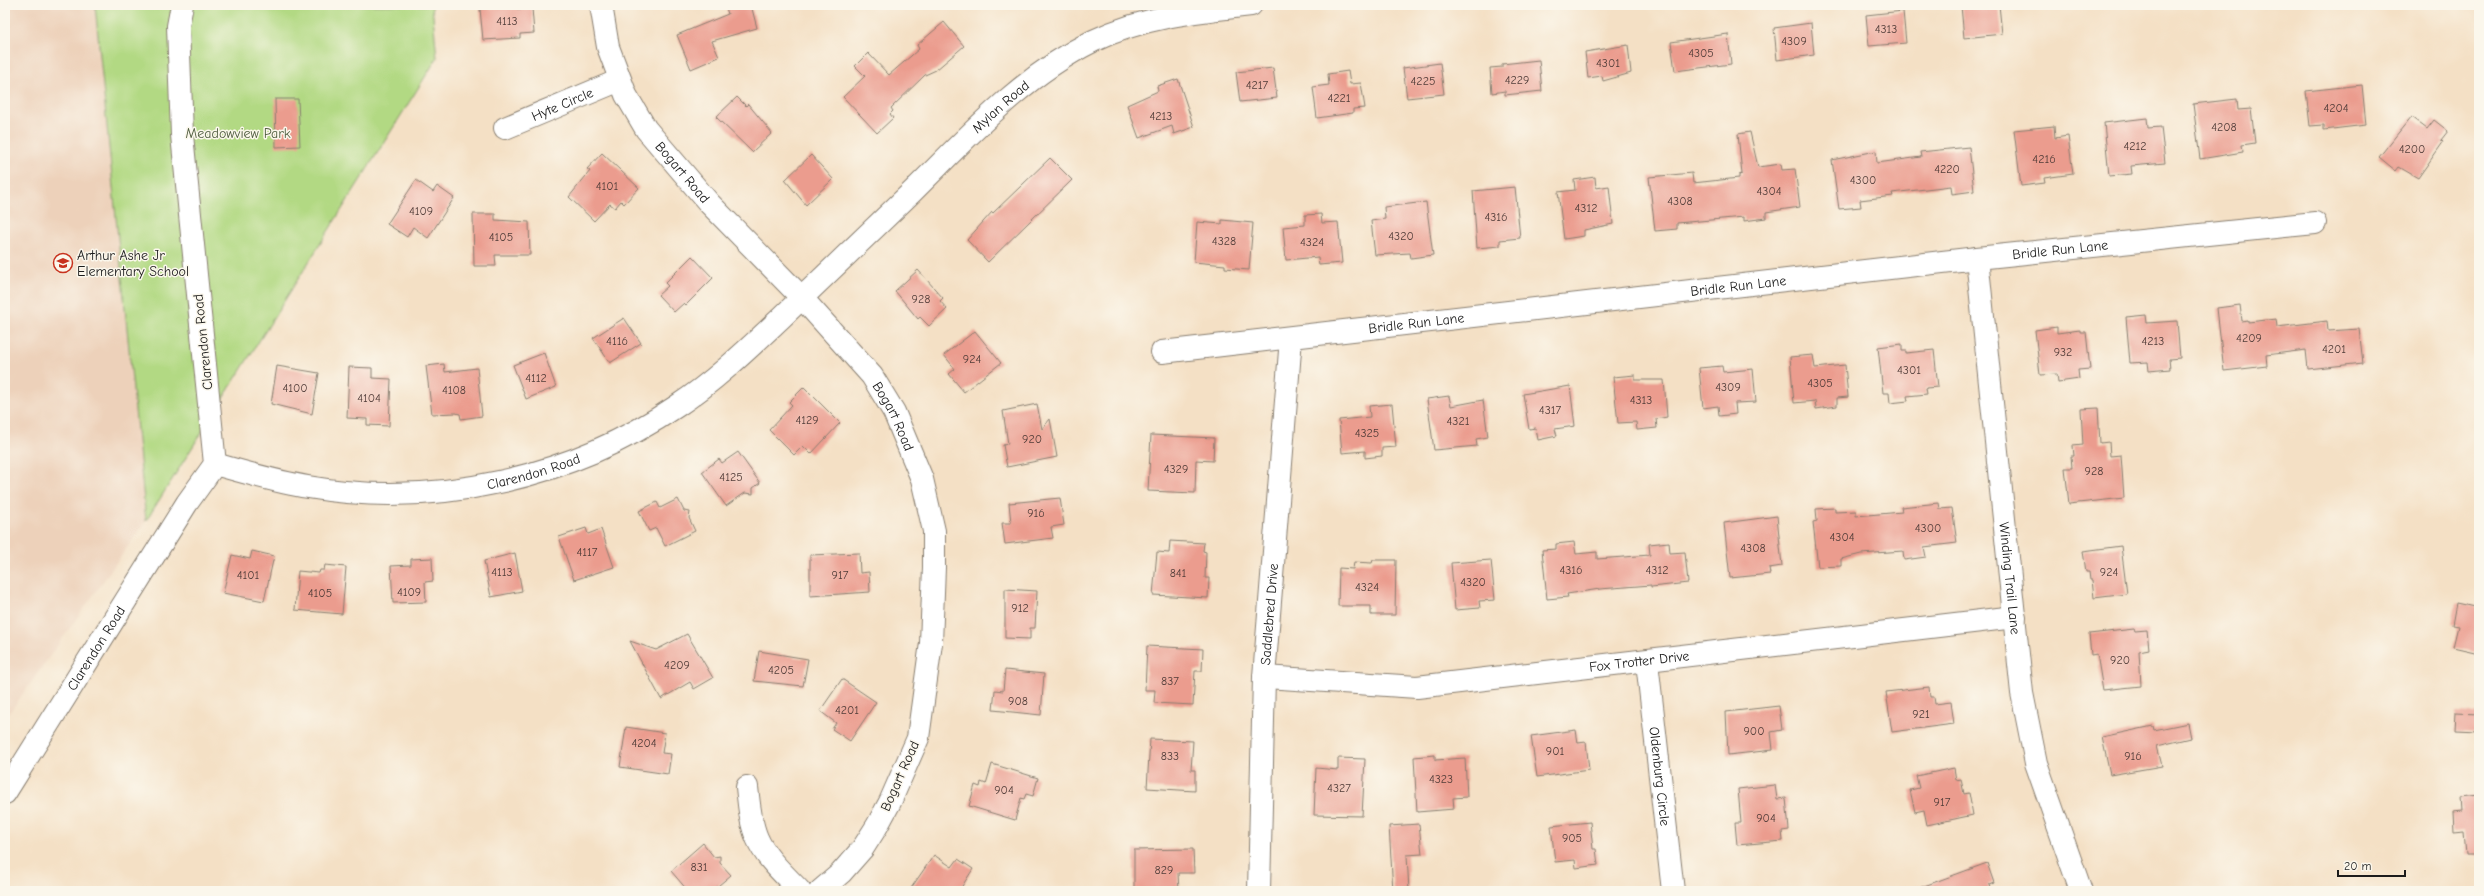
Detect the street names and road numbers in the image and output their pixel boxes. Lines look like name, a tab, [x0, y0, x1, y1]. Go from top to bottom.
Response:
street label: Mylan Road	[968, 77, 1033, 136]
street label: Hyte Circle	[529, 84, 596, 125]
street label: Bogart Road	[652, 138, 714, 206]
street label: Bridle Run Lane	[2011, 236, 2109, 263]
street label: Bridle Run Lane	[1689, 272, 1787, 300]
street label: Clarendon Road	[190, 293, 216, 391]
street label: Bridle Run Lane	[1367, 309, 1465, 337]
street label: Bogart Road	[869, 379, 918, 453]
street label: Clarendon Road	[485, 450, 582, 493]
street label: Winding Trail Lane	[1996, 521, 2024, 635]
street label: Saddlebred Drive	[1256, 563, 1282, 666]
street label: Clarendon Road	[63, 603, 129, 694]
street label: Fox Trotter Drive	[1588, 647, 1690, 675]
street label: Oldenburg Circle	[1646, 726, 1674, 827]
street label: Bogart Road	[877, 738, 923, 814]

